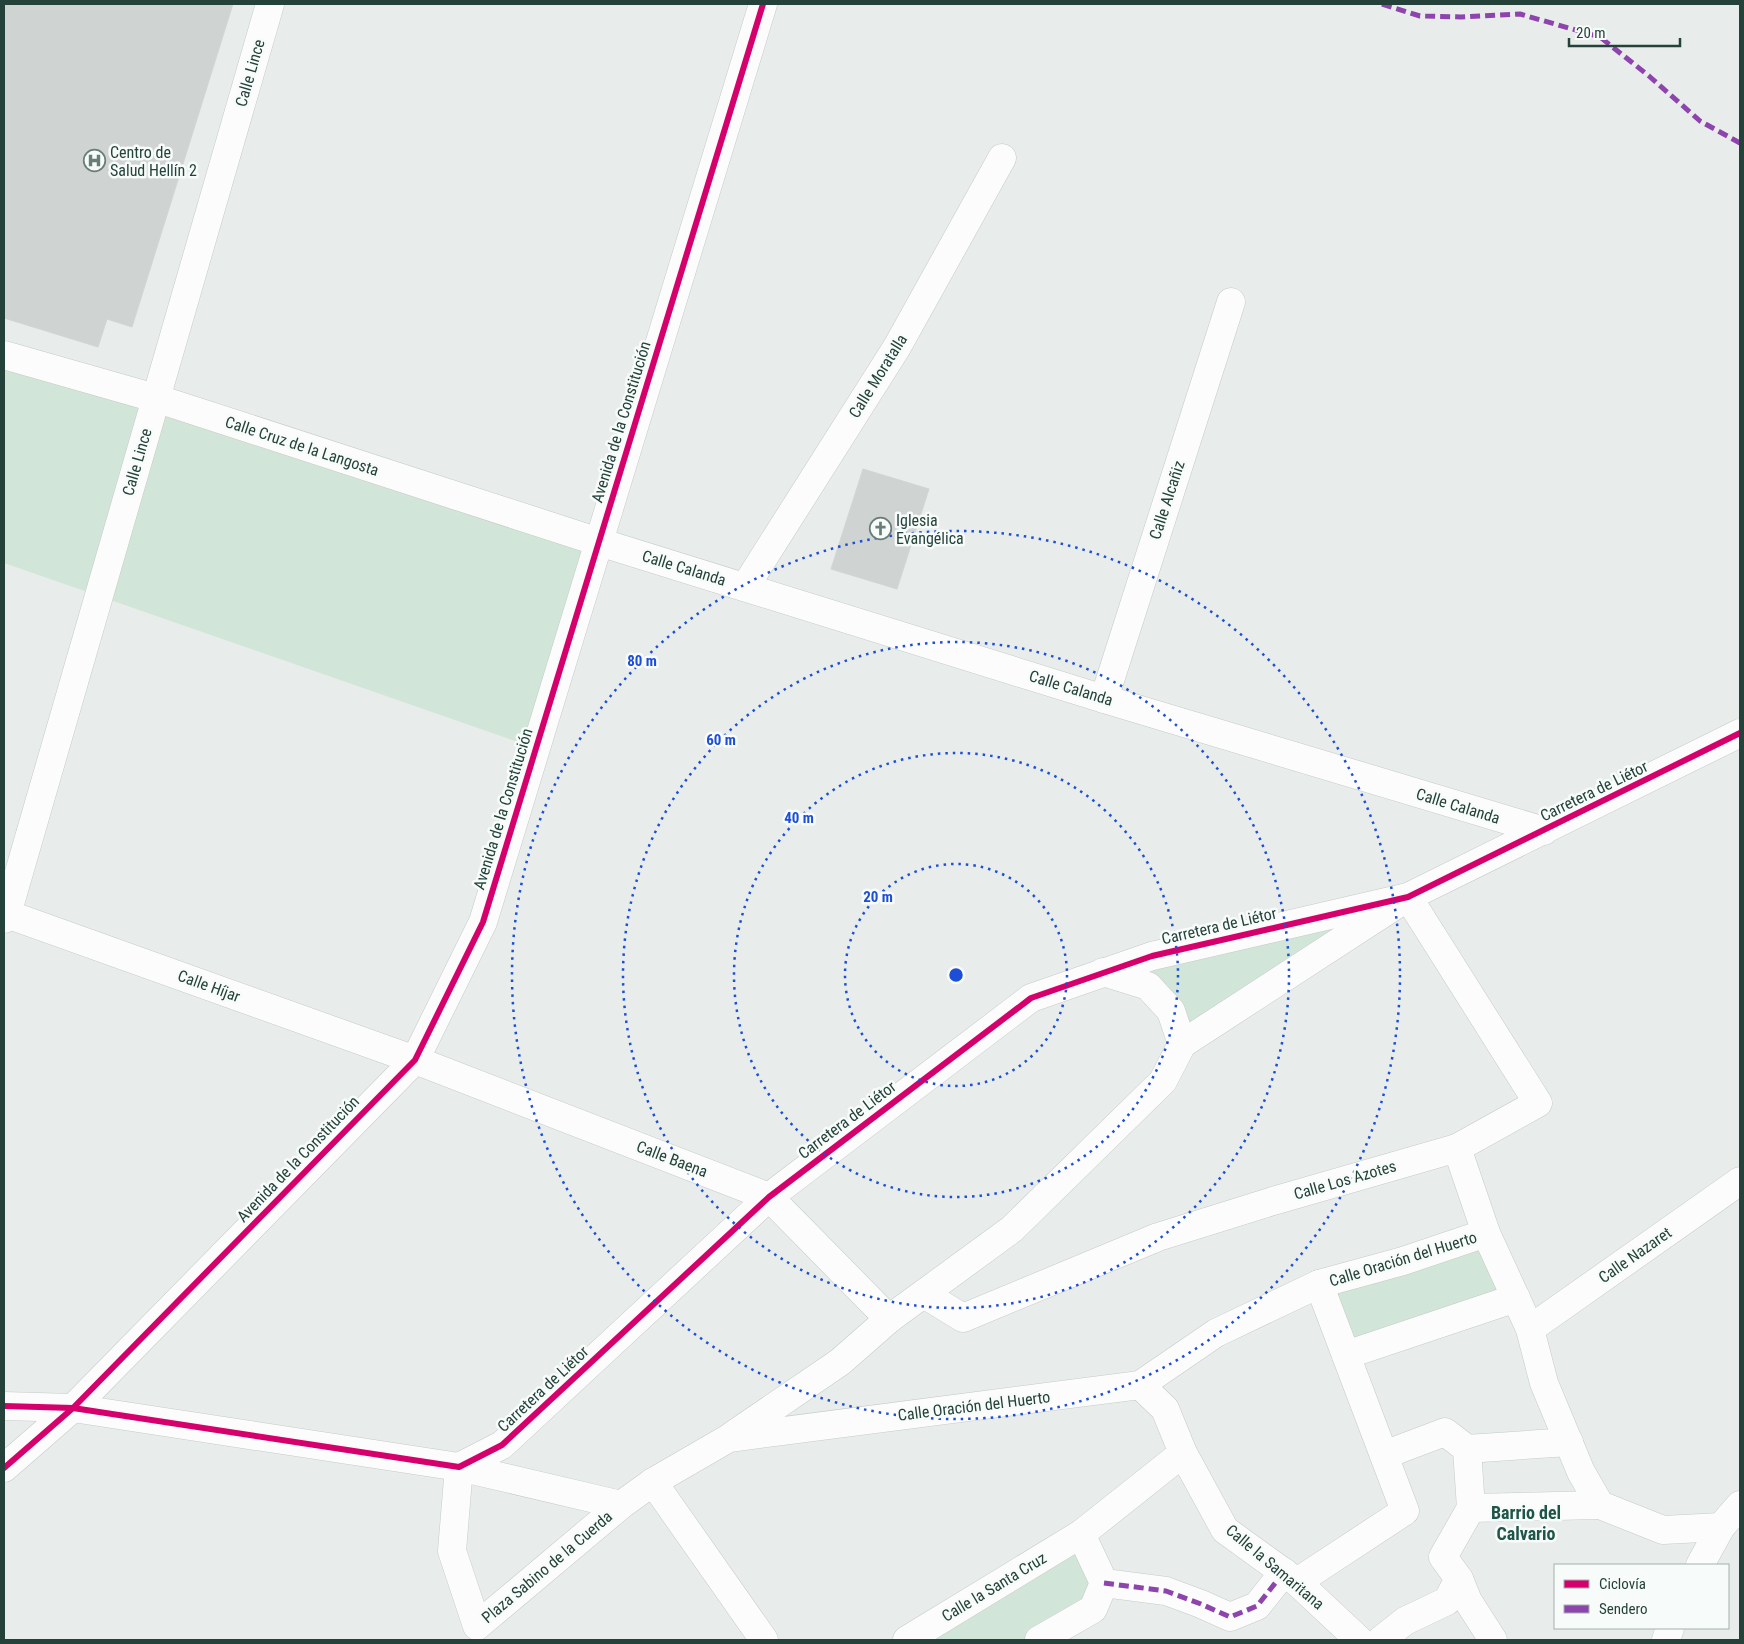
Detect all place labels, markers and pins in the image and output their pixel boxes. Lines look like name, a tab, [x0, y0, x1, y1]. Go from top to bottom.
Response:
place label: Centro de Salud Hellín 2	[110, 143, 197, 180]
hospital icon: Centro de Salud Hellín 2	[82, 149, 106, 173]
place label: Iglesia Evangélica	[896, 511, 964, 548]
church icon: Iglesia Evangélica	[868, 517, 892, 541]
centre of rings	[947, 966, 965, 984]

